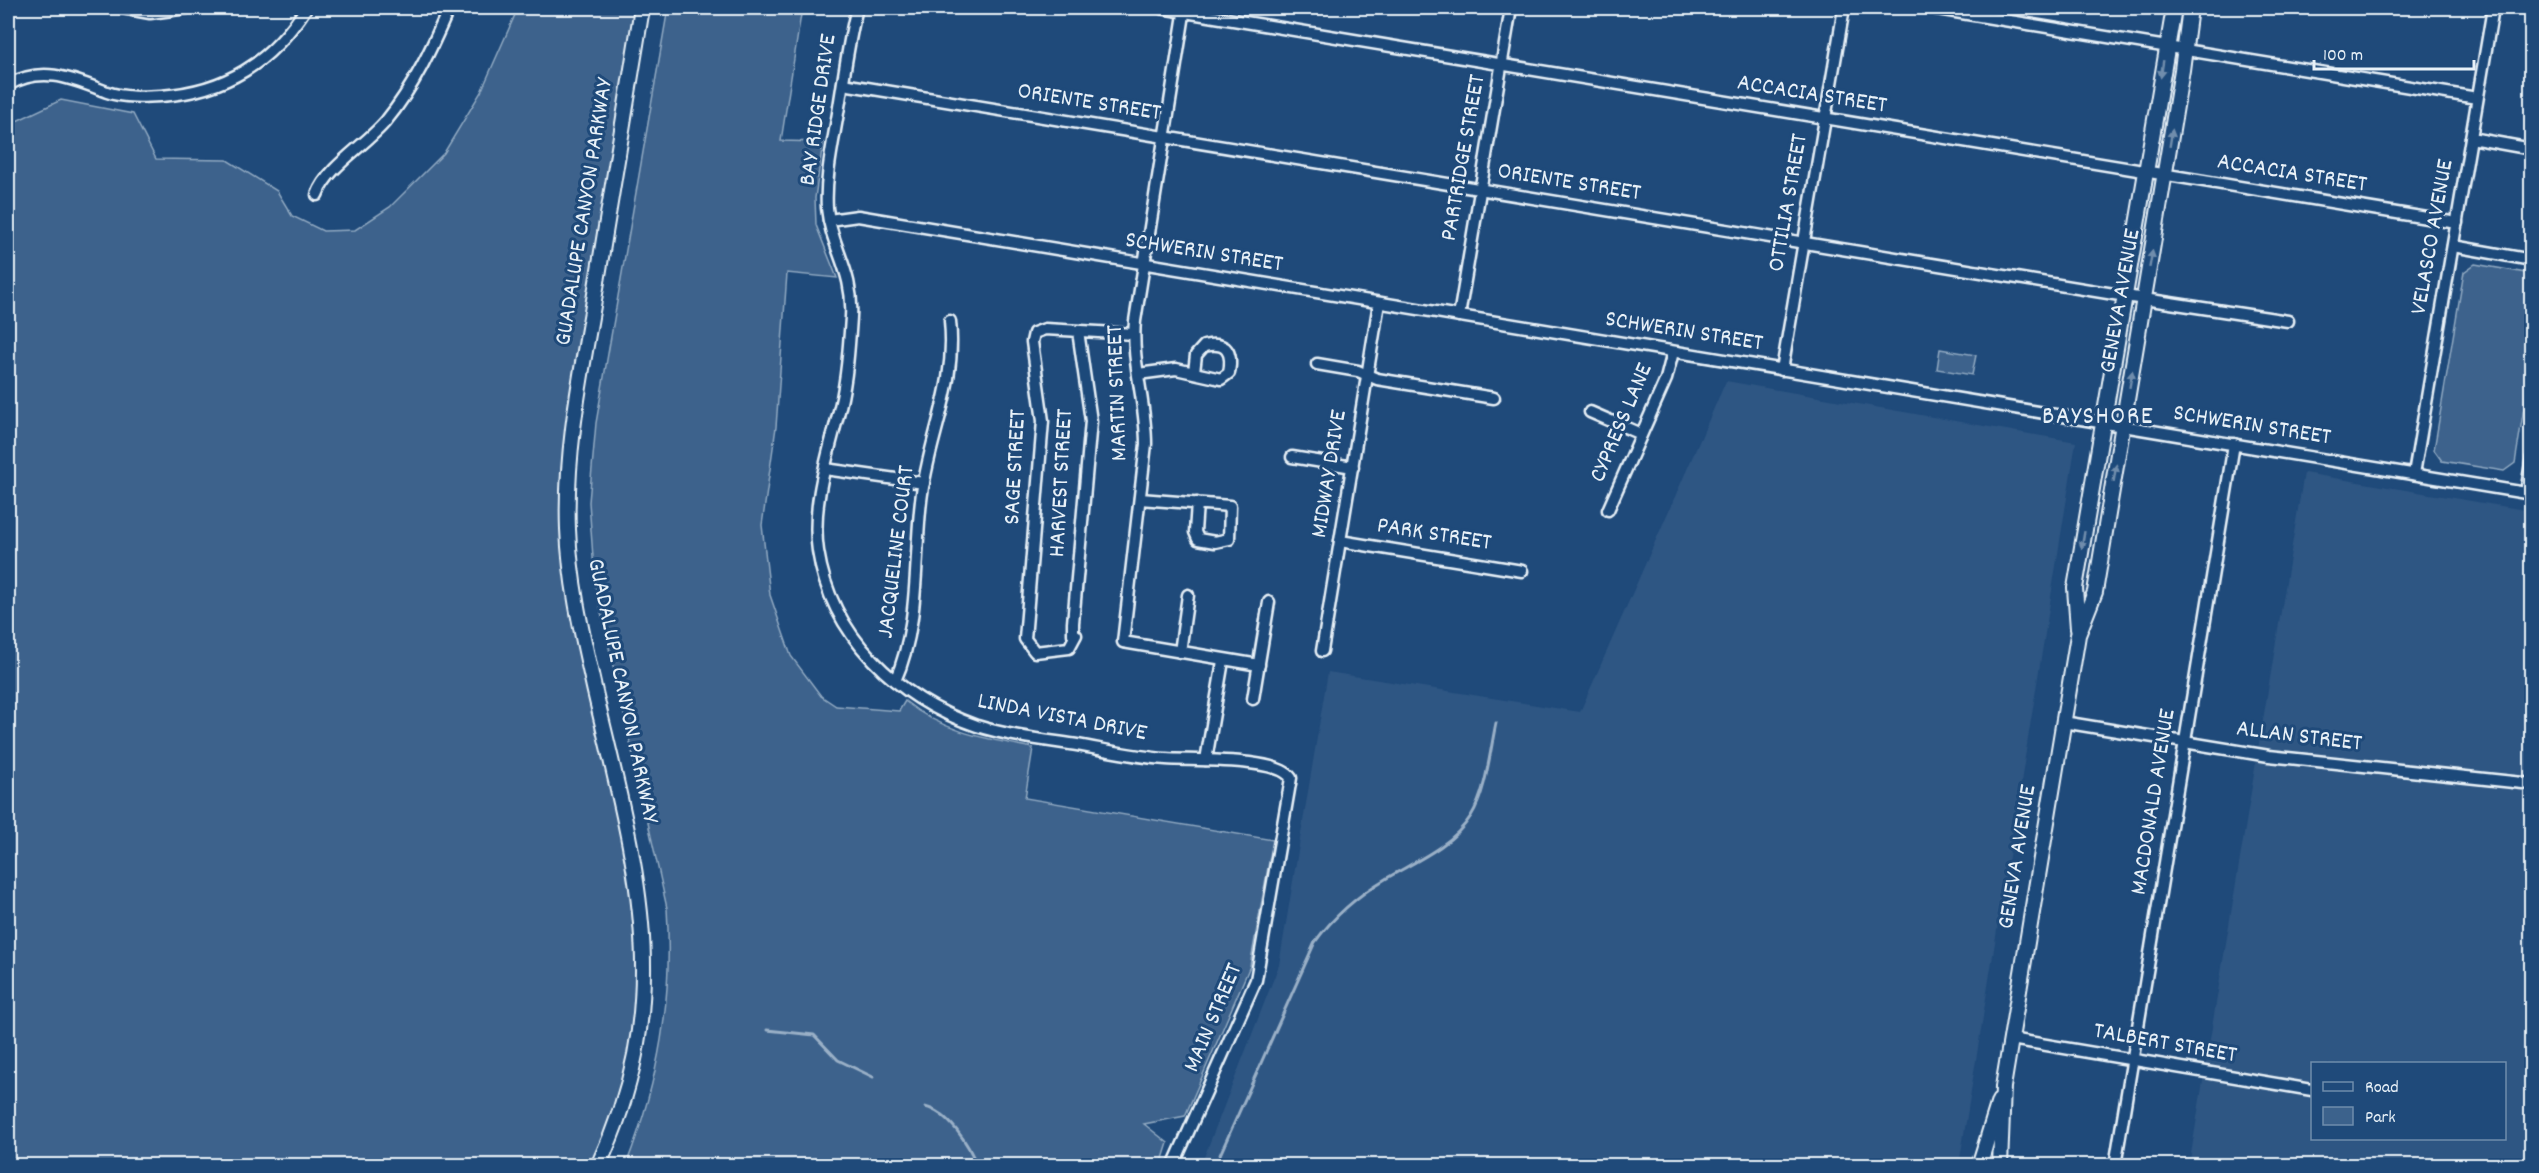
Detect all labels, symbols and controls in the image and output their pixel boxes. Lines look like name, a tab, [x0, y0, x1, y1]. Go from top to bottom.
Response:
street label: BAY RIDGE DRIVE	[792, 32, 846, 188]
scale bar	[2314, 33, 2474, 71]
text: 100 m	[2323, 44, 2363, 69]
one-way arrow	[2157, 60, 2166, 79]
street label: ACCACIA STREET	[1735, 66, 1890, 124]
street label: PARTRIDGE STREET	[1433, 72, 1495, 244]
street label: GUADALUPE CANYON PARKWAY	[547, 75, 623, 348]
street label: ORIENTE STREET	[1015, 75, 1164, 131]
one-way arrow	[2167, 128, 2176, 147]
street label: OTTILIA STREET	[1760, 131, 1818, 275]
street label: ACCACIA STREET	[2215, 145, 2370, 203]
street label: ORIENTE STREET	[1495, 155, 1644, 211]
street label: VELASCO AVENUE	[2403, 157, 2463, 317]
street label: SCHWERIN STREET	[1123, 224, 1286, 282]
street label: GENEVA AVENUE	[2092, 226, 2150, 376]
one-way arrow	[2146, 250, 2155, 269]
street label: SCHWERIN STREET	[1603, 303, 1766, 361]
street label: MARTIN STREET	[1099, 324, 1137, 462]
street label: CYPRESS LANE	[1582, 358, 1662, 488]
one-way arrow	[2126, 369, 2135, 388]
street label: SCHWERIN STREET	[2171, 397, 2334, 455]
district label: BAYSHORE	[2042, 399, 2154, 436]
street label: SAGE STREET	[996, 408, 1036, 526]
street label: HARVEST STREET	[1041, 408, 1083, 558]
street label: MIDWAY DRIVE	[1303, 408, 1357, 540]
street label: JACQUELINE COURT	[870, 463, 925, 641]
one-way arrow	[2110, 464, 2119, 483]
street label: PARK STREET	[1374, 509, 1494, 561]
one-way arrow	[2078, 530, 2087, 549]
street label: GUADALUPE CANYON PARKWAY	[577, 555, 667, 828]
street label: LINDA VISTA DRIVE	[974, 685, 1150, 751]
street label: MACDONALD AVENUE	[2123, 707, 2185, 897]
street label: ALLAN STREET	[2234, 712, 2364, 762]
street label: GENEVA AVENUE	[1990, 782, 2046, 932]
street label: MAIN STREET	[1176, 958, 1252, 1078]
street label: TALBERT STREET	[2091, 1015, 2240, 1073]
legend	[2311, 1062, 2506, 1140]
text: Road	[2365, 1076, 2399, 1101]
text: Park	[2365, 1106, 2396, 1131]

